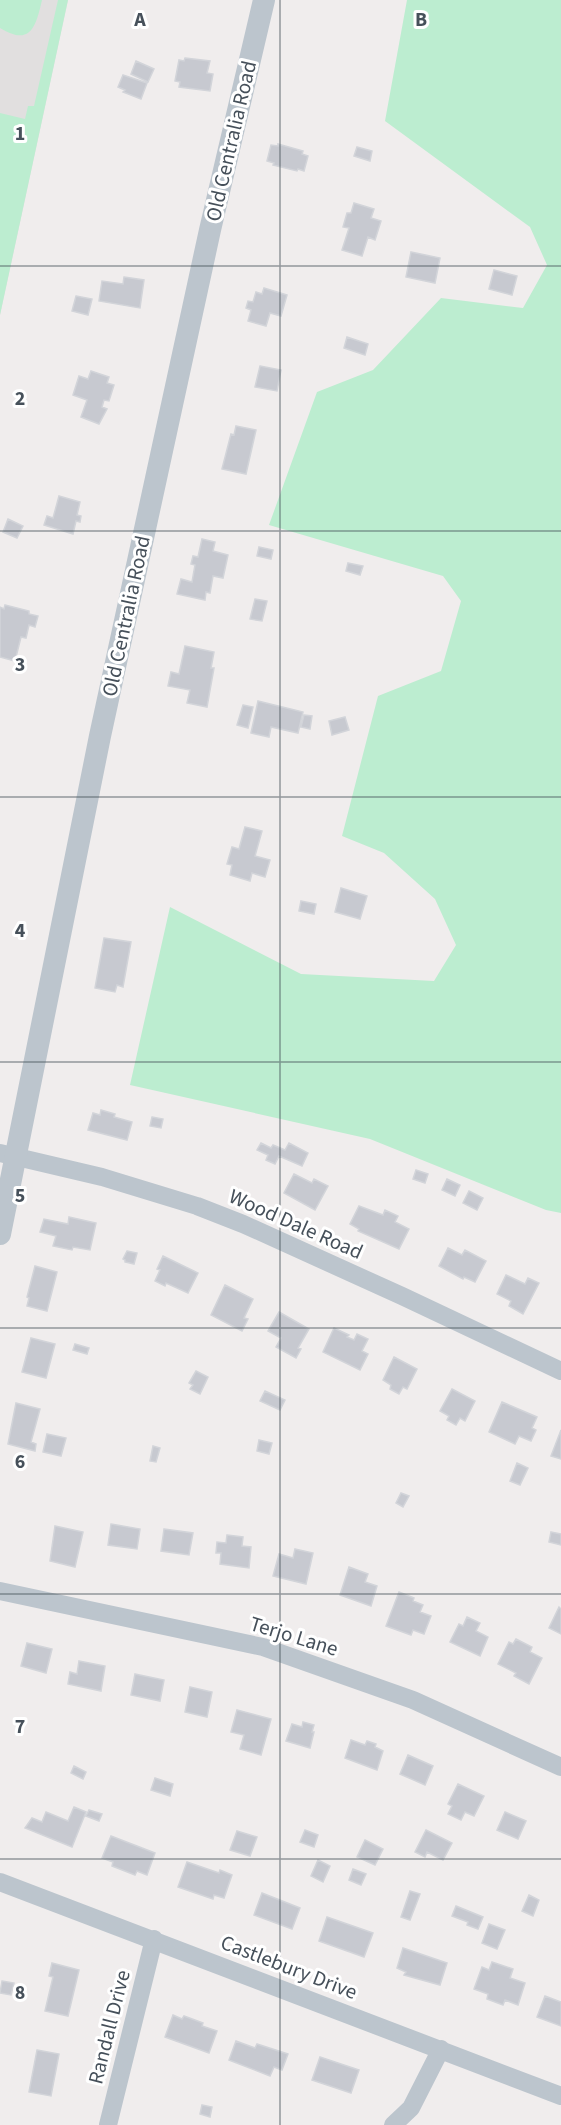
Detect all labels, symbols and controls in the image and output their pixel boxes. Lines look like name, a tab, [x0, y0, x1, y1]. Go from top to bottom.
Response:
text: A	[133, 6, 146, 34]
text: B	[415, 6, 427, 34]
street label: Old Centralia Road	[198, 58, 264, 224]
text: 1	[15, 120, 25, 148]
text: 2	[15, 385, 25, 413]
street label: Old Centralia Road	[94, 533, 158, 699]
text: 3	[15, 651, 25, 679]
text: 4	[15, 917, 26, 945]
street label: Wood Dale Road	[224, 1181, 368, 1267]
text: 5	[15, 1182, 25, 1210]
text: 6	[15, 1448, 25, 1476]
street label: Terjo Lane	[246, 1608, 342, 1664]
text: 7	[15, 1713, 25, 1741]
street label: Castlebury Drive	[216, 1927, 362, 2007]
street label: Randall Drive	[80, 1967, 138, 2087]
text: 8	[15, 1979, 25, 2007]

